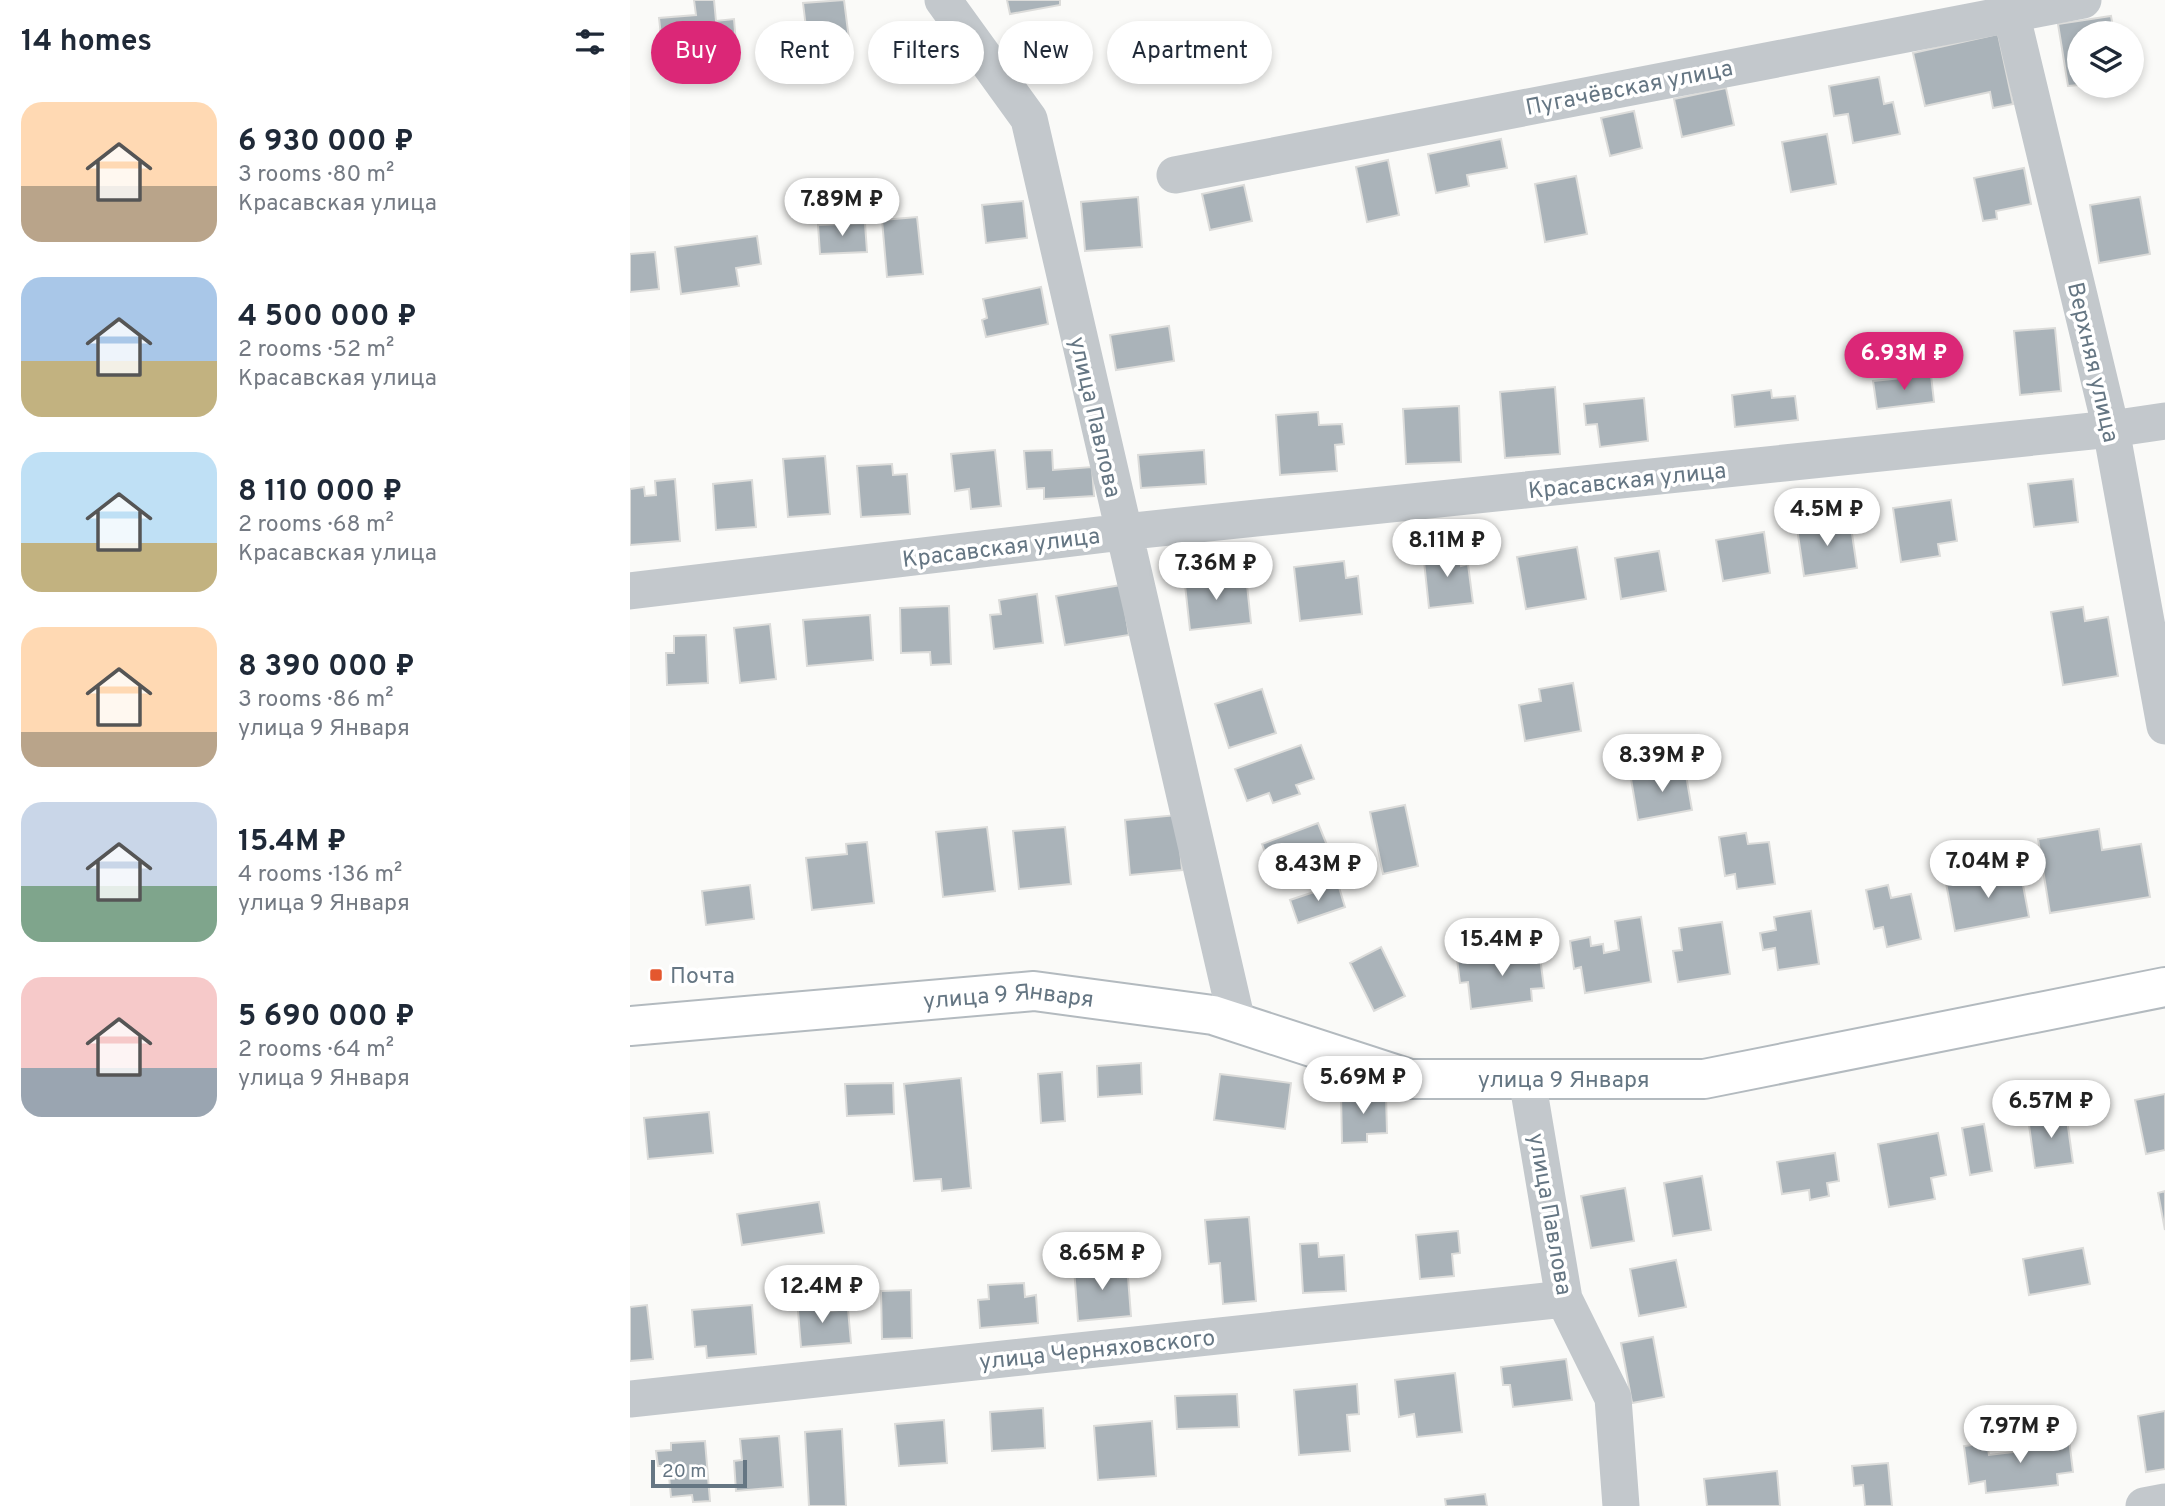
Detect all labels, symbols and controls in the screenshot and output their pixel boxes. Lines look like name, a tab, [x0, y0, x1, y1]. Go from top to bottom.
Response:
chip: Buy	[651, 21, 741, 84]
chip: Rent	[755, 21, 854, 84]
chip: Filters	[868, 21, 984, 84]
chip: New	[998, 21, 1093, 84]
chip: Apartment	[1107, 21, 1272, 84]
map controls	[2067, 21, 2144, 98]
button: layers	[2067, 21, 2144, 98]
icon: filters	[571, 23, 609, 61]
text: 14 homes	[21, 24, 152, 61]
street label: Пугачёвская улица	[1523, 55, 1735, 124]
text: 6 930 000 ₽	[238, 124, 414, 161]
icon: home	[77, 130, 161, 214]
text: 3 rooms · 80 m²	[238, 161, 394, 190]
pin: 7.89M ₽	[777, 178, 907, 238]
text: 7.89M ₽	[800, 186, 884, 215]
text: Красавская улица	[238, 190, 437, 219]
street label: Верхняя улица	[2059, 280, 2124, 445]
text: 4 500 000 ₽	[238, 299, 417, 336]
icon: home	[77, 305, 161, 389]
pin: 6.93M ₽	[1839, 332, 1969, 392]
street label: улица Павлова	[1061, 334, 1126, 501]
text: 2 rooms · 52 m²	[238, 336, 394, 365]
text: 6.93M ₽	[1860, 340, 1948, 369]
text: Красавская улица	[238, 365, 437, 394]
street label: Красавская улица	[1527, 458, 1728, 507]
text: 8 110 000 ₽	[238, 474, 402, 511]
icon: home	[77, 480, 161, 564]
pin: 4.5M ₽	[1770, 489, 1884, 548]
text: 4.5M ₽	[1790, 496, 1864, 525]
text: 2 rooms · 68 m²	[238, 511, 394, 540]
pin: 8.11M ₽	[1382, 520, 1512, 579]
street label: Красавская улица	[901, 523, 1102, 576]
text: 8.11M ₽	[1408, 527, 1486, 556]
text: Красавская улица	[238, 540, 437, 569]
pin: 7.36M ₽	[1151, 542, 1281, 602]
text: 7.36M ₽	[1175, 550, 1257, 579]
text: 8 390 000 ₽	[238, 649, 415, 686]
icon: home	[77, 655, 161, 739]
text: 3 rooms · 86 m²	[238, 686, 394, 715]
text: улица 9 Января	[238, 715, 410, 744]
pin: 8.39M ₽	[1597, 734, 1727, 794]
text: 8.39M ₽	[1619, 742, 1705, 771]
text: 15.4M ₽	[238, 824, 346, 861]
icon: home	[77, 830, 161, 914]
pin: 7.04M ₽	[1923, 841, 2053, 900]
pin: 8.43M ₽	[1253, 844, 1383, 903]
text: 7.04M ₽	[1946, 848, 2030, 877]
text: 8.43M ₽	[1274, 851, 1362, 880]
text: 4 rooms · 136 m²	[238, 861, 402, 890]
text: улица 9 Января	[238, 890, 410, 919]
pin: 15.4M ₽	[1437, 918, 1567, 978]
text: 15.4M ₽	[1460, 926, 1544, 955]
place label: Почта	[670, 963, 735, 992]
marker: Почта	[648, 967, 664, 983]
street label: улица 9 Января	[922, 979, 1095, 1018]
text: 5 690 000 ₽	[238, 999, 415, 1036]
icon: home	[77, 1005, 161, 1089]
text: 2 rooms · 64 m²	[238, 1036, 394, 1065]
pin: 5.69M ₽	[1298, 1056, 1428, 1116]
text: 5.69M ₽	[1319, 1064, 1407, 1093]
text: улица 9 Января	[238, 1065, 410, 1094]
street label: улица 9 Января	[1478, 1067, 1650, 1096]
pin: 6.57M ₽	[1986, 1080, 2116, 1140]
text: 6.57M ₽	[2008, 1088, 2094, 1117]
street label: улица Павлова	[1520, 1131, 1577, 1298]
pin: 8.65M ₽	[1037, 1232, 1167, 1292]
text: 8.65M ₽	[1058, 1240, 1146, 1269]
pin: 12.4M ₽	[757, 1266, 887, 1325]
text: 12.4M ₽	[780, 1273, 864, 1302]
street label: улица Черняховского	[978, 1325, 1217, 1378]
pin: 7.97M ₽	[1955, 1406, 2085, 1465]
text: 7.97M ₽	[1980, 1413, 2060, 1442]
scale bar	[651, 1457, 747, 1489]
text: 20 m	[662, 1460, 706, 1484]

